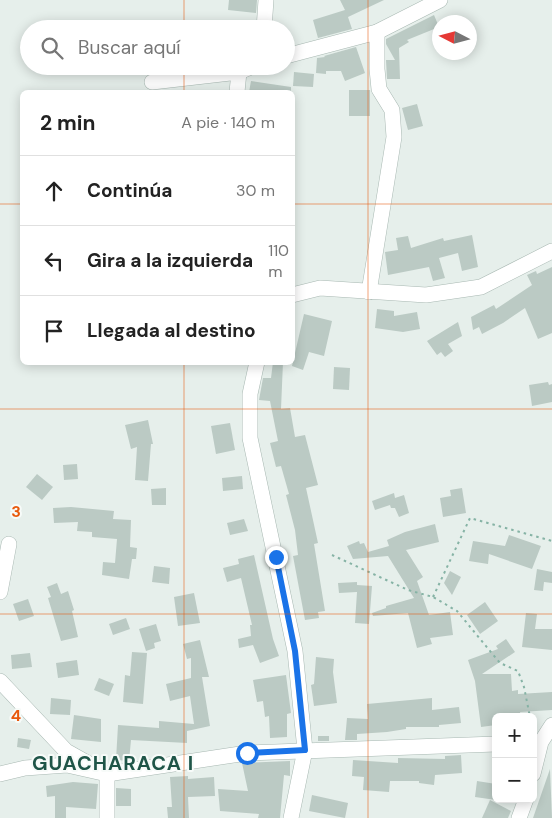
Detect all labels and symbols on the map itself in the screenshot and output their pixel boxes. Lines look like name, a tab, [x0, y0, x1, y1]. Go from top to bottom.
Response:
north arrow	[432, 15, 477, 60]
text: 3	[11, 501, 21, 522]
route end	[265, 546, 288, 569]
text: 4	[11, 705, 21, 726]
route start	[236, 742, 259, 765]
district label: GUACHARACA I	[32, 750, 194, 776]

